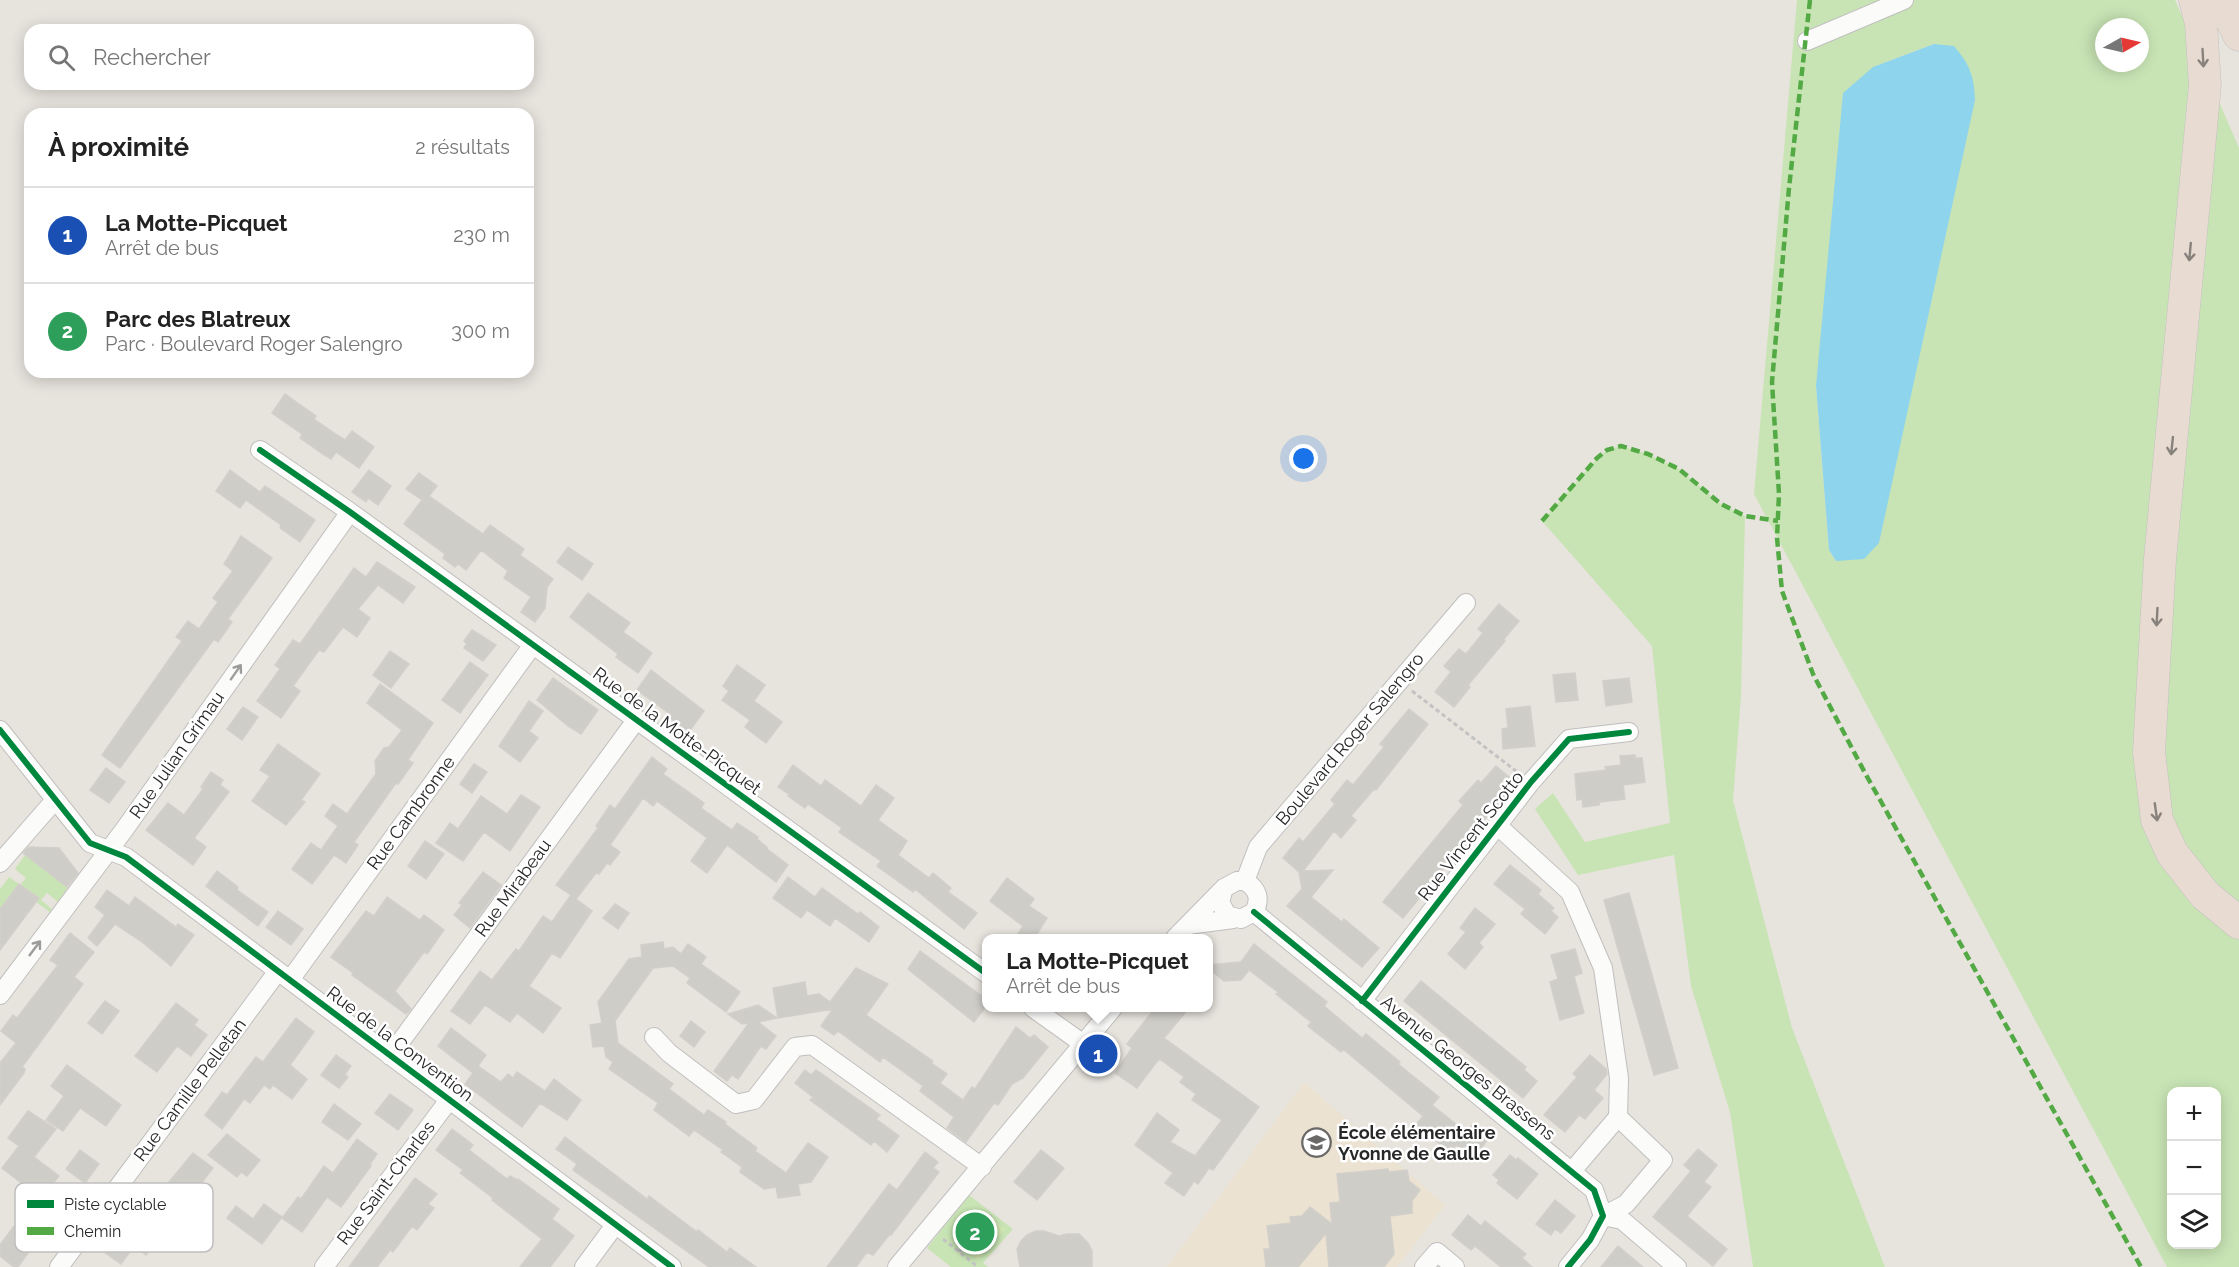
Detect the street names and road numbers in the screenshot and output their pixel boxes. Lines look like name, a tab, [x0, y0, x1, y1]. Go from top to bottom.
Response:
street label: Boulevard Roger Salengro	[1271, 648, 1428, 829]
street label: Rue de la Motte-Picquet	[589, 663, 765, 799]
street label: Rue Julian Grimau	[125, 687, 228, 822]
street label: Rue Cambronne	[362, 751, 459, 874]
street label: Rue Vincent Scotto	[1413, 766, 1528, 905]
street label: Rue Mirabeau	[470, 835, 555, 941]
street label: Rue de la Convention	[323, 982, 478, 1106]
street label: Avenue Georges Brassens	[1377, 991, 1560, 1145]
street label: Rue Camille Pelletan	[129, 1014, 250, 1165]
street label: Rue Saint-Charles	[332, 1117, 439, 1249]

